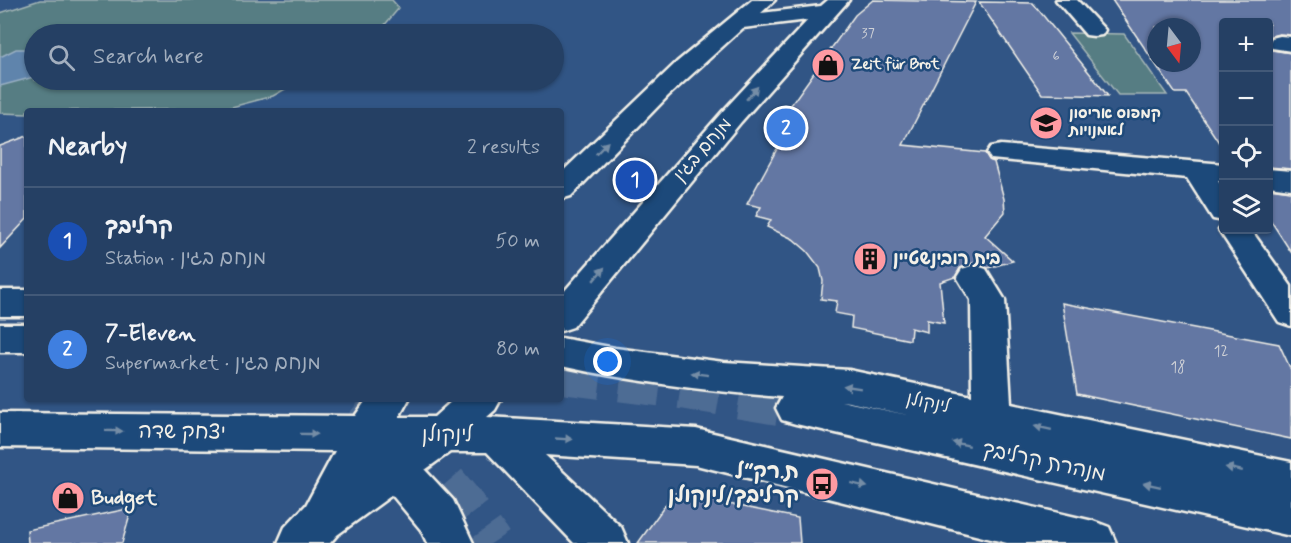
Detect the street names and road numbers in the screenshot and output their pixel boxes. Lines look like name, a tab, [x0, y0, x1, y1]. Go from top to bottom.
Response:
street label: מנחם בגין	[669, 113, 737, 187]
street label: לינקולן	[904, 387, 953, 420]
street label: יצחק שדה	[138, 417, 226, 447]
street label: לינקולן	[421, 421, 474, 449]
street label: מנהרת קרליבך	[980, 435, 1108, 489]

